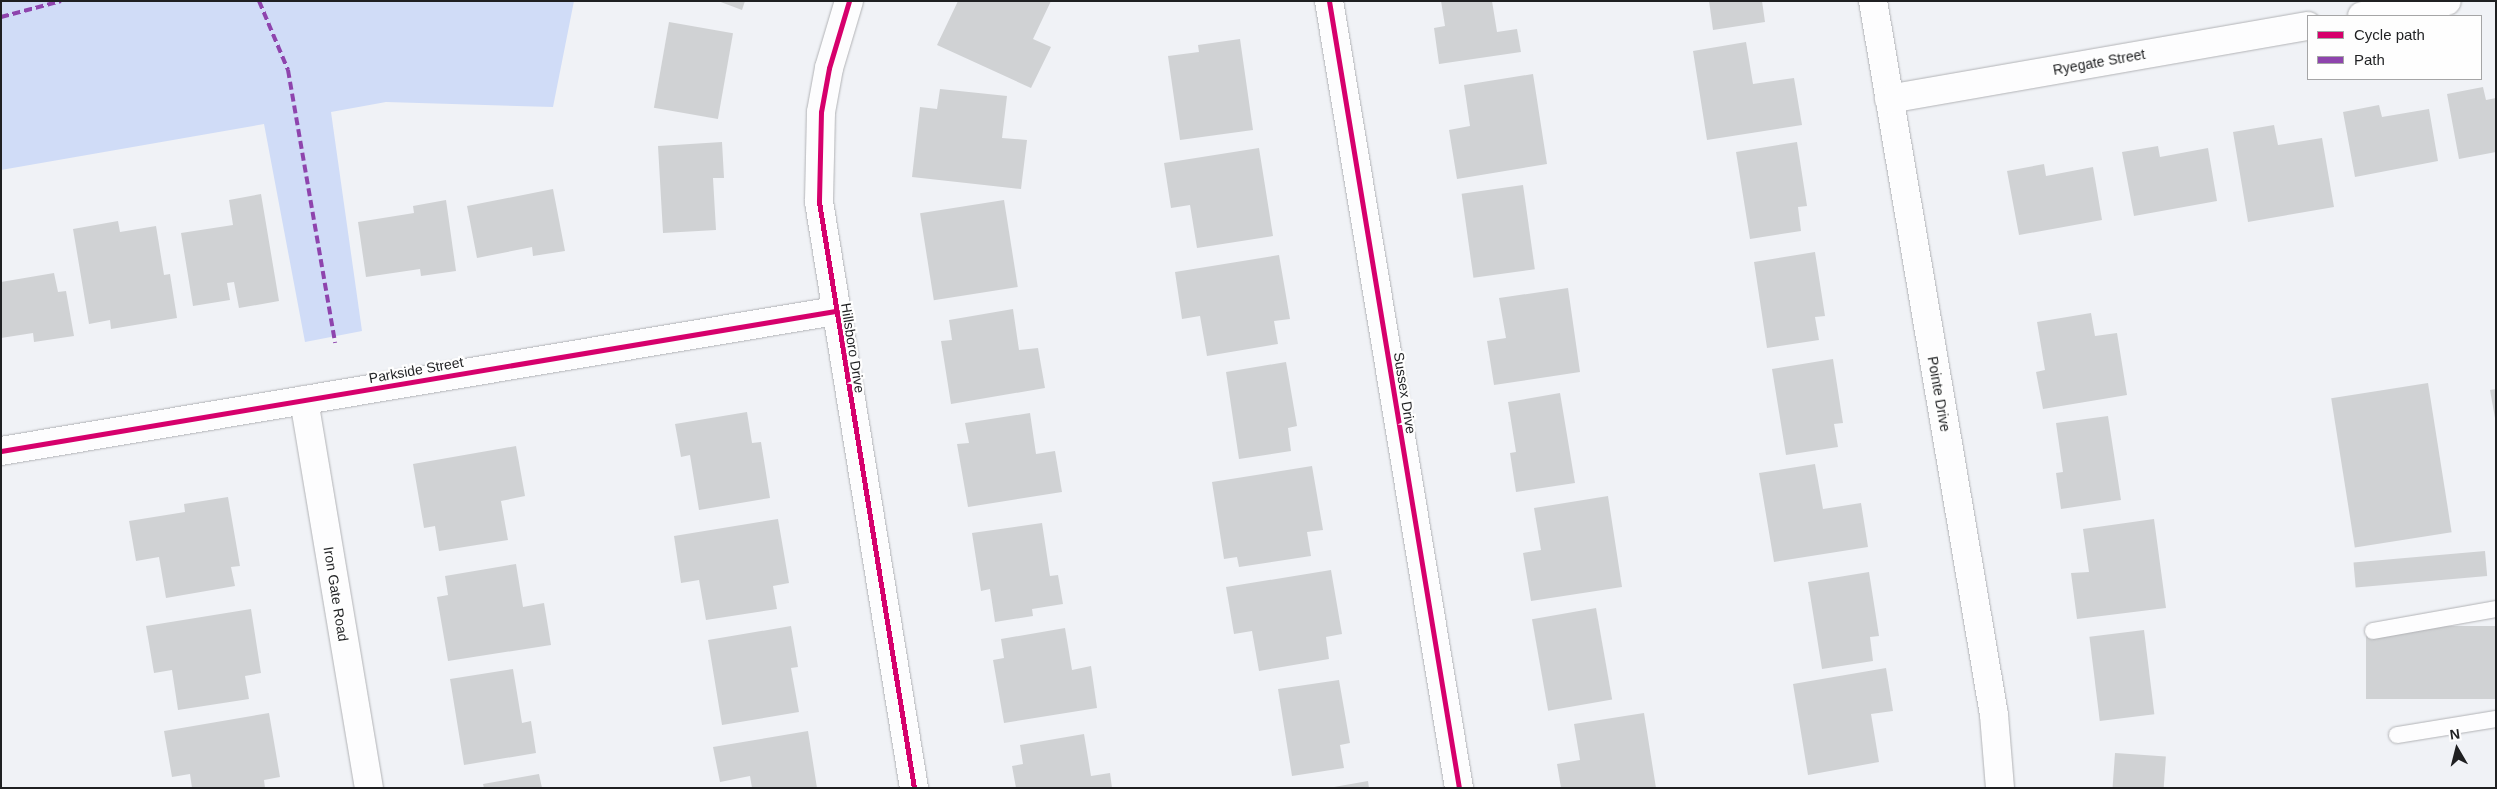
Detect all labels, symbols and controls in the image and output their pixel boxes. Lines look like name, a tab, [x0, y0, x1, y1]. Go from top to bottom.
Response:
legend	[2307, 15, 2482, 80]
text: Cycle path	[2354, 26, 2425, 43]
street label: Ryegate Street	[2052, 46, 2146, 78]
text: Path	[2354, 51, 2385, 68]
street label: Hillsboro Drive	[838, 302, 868, 394]
street label: Sussex Drive	[1390, 351, 1420, 435]
street label: Parkside Street	[367, 353, 465, 387]
street label: Pointe Drive	[1924, 355, 1954, 433]
street label: Iron Gate Road	[320, 545, 352, 643]
north arrow	[2432, 724, 2482, 774]
text: N	[2449, 726, 2461, 743]

